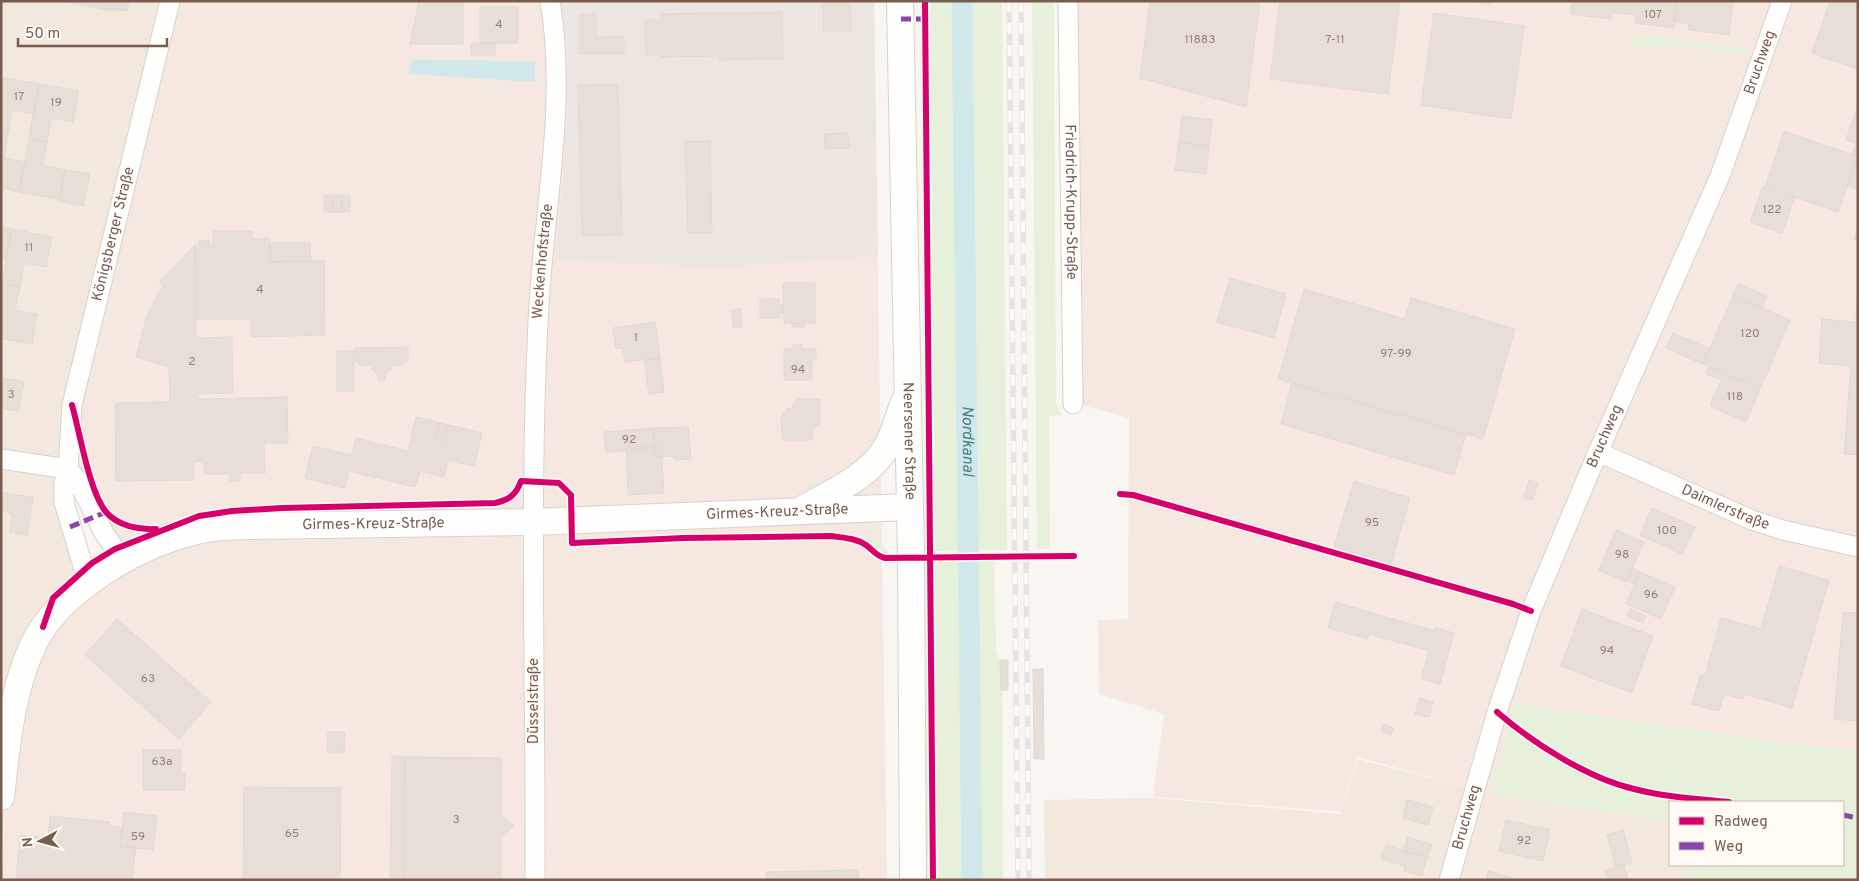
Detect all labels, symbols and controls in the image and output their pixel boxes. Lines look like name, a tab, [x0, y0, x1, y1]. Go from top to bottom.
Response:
house number: 107	[1644, 7, 1662, 23]
scale bar	[18, 15, 166, 47]
house number: 4	[495, 17, 503, 33]
text: 50 m	[25, 25, 60, 44]
street label: Bruchweg	[1740, 28, 1780, 97]
house number: 11883	[1185, 32, 1215, 48]
house number: 7-11	[1325, 32, 1345, 48]
house number: 17	[14, 89, 24, 105]
house number: 19	[50, 95, 62, 111]
street label: Friedrich-Krupp-Straße	[1060, 124, 1081, 280]
street label: Königsberger Straße	[88, 165, 139, 303]
house number: 122	[1762, 202, 1782, 218]
street label: Weckenhofstraße	[529, 203, 558, 319]
house number: 11	[25, 240, 33, 256]
house number: 4	[256, 282, 264, 298]
house number: 120	[1740, 326, 1760, 342]
house number: 1	[634, 330, 638, 346]
house number: 97-99	[1380, 346, 1412, 362]
house number: 2	[188, 354, 196, 370]
house number: 94	[791, 362, 805, 378]
street label: Neersener Straße	[898, 382, 919, 500]
house number: 3	[7, 387, 15, 403]
house number: 118	[1727, 389, 1743, 405]
street label: Bruchweg	[1583, 402, 1627, 471]
water label: Nordkanal	[957, 406, 977, 477]
house number: 92	[622, 432, 636, 448]
street label: Daimlerstraße	[1678, 480, 1772, 534]
street label: Girmes-Kreuz-Straße	[706, 500, 849, 525]
street label: Girmes-Kreuz-Straße	[302, 514, 445, 535]
house number: 95	[1365, 515, 1379, 531]
house number: 100	[1657, 523, 1677, 539]
house number: 98	[1615, 547, 1629, 563]
house number: 96	[1644, 587, 1658, 603]
house number: 94	[1600, 643, 1614, 659]
street label: Düsselstraße	[525, 658, 544, 744]
house number: 63	[141, 671, 155, 687]
house number: 63a	[152, 754, 172, 770]
street label: Bruchweg	[1449, 783, 1485, 852]
legend	[1669, 801, 1844, 866]
house number: 3	[452, 812, 460, 828]
text: Radweg	[1714, 813, 1768, 832]
north arrow	[15, 816, 65, 866]
house number: 65	[285, 826, 299, 842]
house number: 59	[131, 829, 145, 845]
house number: 92	[1517, 833, 1531, 849]
text: N	[20, 836, 38, 848]
text: Weg	[1714, 838, 1743, 857]

